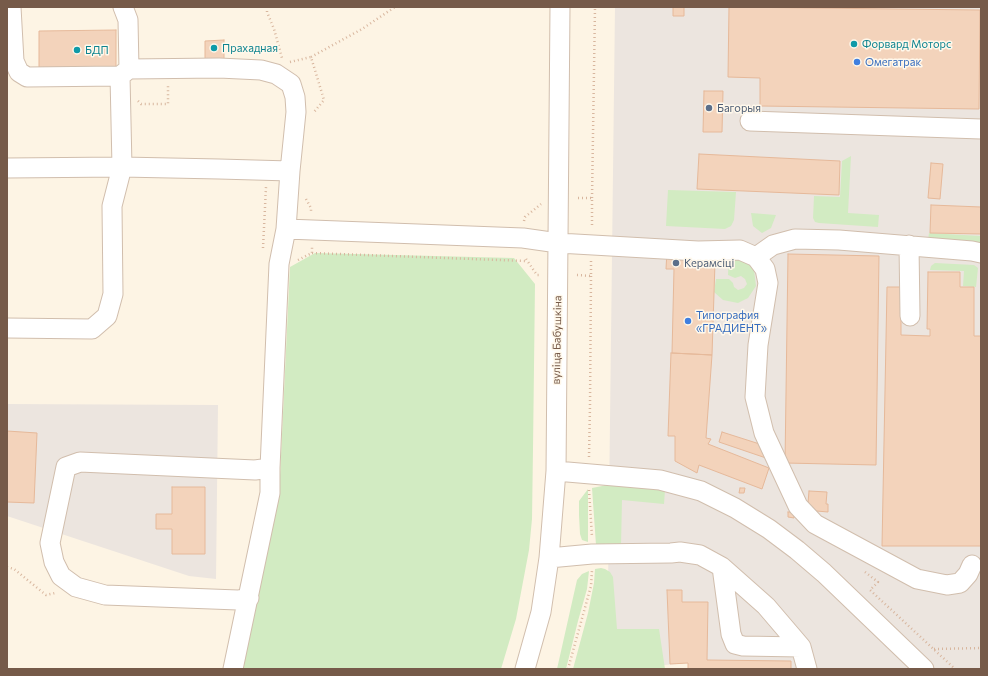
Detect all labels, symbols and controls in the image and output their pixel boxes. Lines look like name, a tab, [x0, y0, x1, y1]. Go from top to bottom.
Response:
place label: Форвард Моторс	[862, 37, 951, 51]
marker: Форвард Моторс	[849, 39, 859, 49]
place label: Прахадная	[222, 41, 278, 55]
place label: БДП	[85, 43, 109, 57]
marker: Прахадная	[209, 43, 219, 53]
marker: БДП	[72, 45, 82, 55]
place label: Омегатрак	[865, 55, 921, 69]
marker: Омегатрак	[852, 57, 862, 67]
place label: Багорыя	[717, 101, 761, 115]
marker: Багорыя	[704, 103, 714, 113]
place label: Керамсіці	[684, 256, 734, 270]
marker: Керамсіці	[671, 258, 681, 268]
street label: вуліца Бабушкіна	[550, 295, 564, 385]
place label: Типография «ГРАДИЕНТ»	[696, 308, 767, 334]
marker: Типография «ГРАДИЕНТ»	[683, 316, 693, 326]

